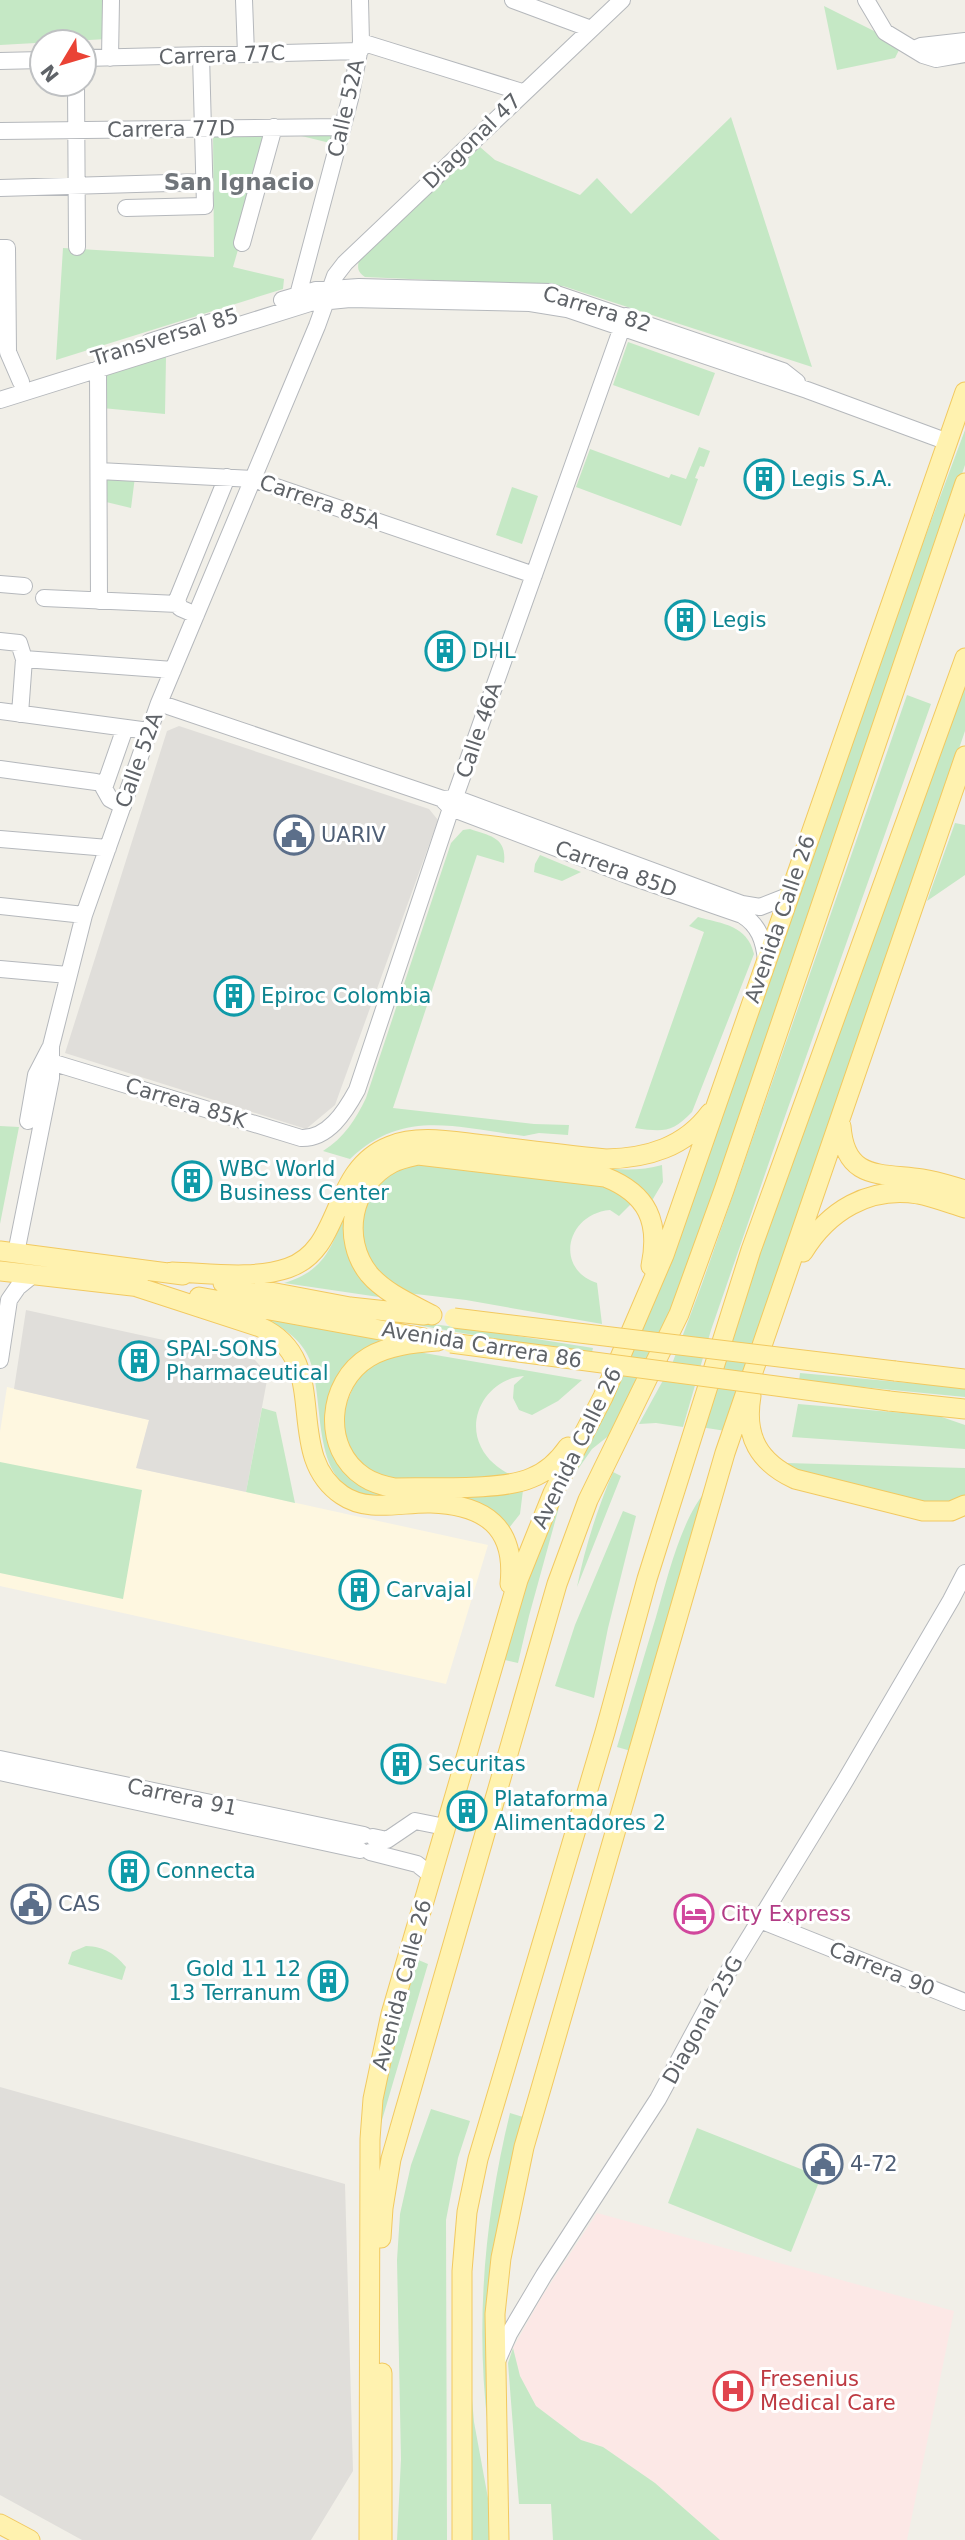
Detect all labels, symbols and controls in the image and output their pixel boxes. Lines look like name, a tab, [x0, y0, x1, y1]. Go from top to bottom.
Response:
north arrow	[28, 28, 98, 98]
street label: Carrera 77C	[158, 41, 286, 69]
street label: Calle 52A	[323, 56, 369, 159]
text: N	[36, 60, 63, 87]
street label: Diagonal 47	[418, 88, 526, 194]
street label: Carrera 77D	[107, 116, 235, 142]
district label: San Ignacio	[164, 169, 314, 195]
street label: Carrera 82	[540, 281, 654, 337]
street label: Transversal 85	[88, 303, 241, 371]
building icon: Legis S.A.	[743, 458, 785, 500]
place label: Legis S.A.	[791, 467, 893, 491]
street label: Carrera 85A	[256, 470, 384, 534]
building icon: Legis	[664, 599, 706, 641]
place label: Legis	[712, 608, 766, 632]
building icon: DHL	[424, 630, 466, 672]
place label: DHL	[472, 639, 516, 663]
street label: Calle 46A	[451, 678, 507, 781]
street label: Calle 52A	[111, 708, 168, 811]
public building icon: UARIV	[273, 814, 315, 856]
place label: UARIV	[321, 823, 387, 847]
street label: Avenida Calle 26	[740, 832, 820, 1006]
street label: Carrera 85D	[552, 836, 680, 902]
building icon: Epiroc Colombia	[213, 975, 255, 1017]
place label: Epiroc Colombia	[261, 984, 431, 1008]
street label: Carrera 85K	[122, 1073, 251, 1133]
place label: WBC World Business Center	[219, 1157, 389, 1205]
building icon: WBC World Business Center	[171, 1160, 213, 1202]
street label: Avenida Carrera 86	[380, 1317, 584, 1373]
place label: SPAI-SONS Pharmaceutical	[166, 1337, 329, 1385]
building icon: SPAI-SONS Pharmaceutical	[118, 1340, 160, 1382]
street label: Avenida Calle 26	[528, 1364, 626, 1532]
building icon: Carvajal	[338, 1569, 380, 1611]
place label: Carvajal	[386, 1578, 472, 1602]
building icon: Securitas	[380, 1743, 422, 1785]
place label: Securitas	[428, 1752, 526, 1776]
street label: Carrera 91	[125, 1774, 239, 1820]
place label: Plataforma Alimentadores 2	[494, 1787, 666, 1835]
building icon: Plataforma Alimentadores 2	[446, 1790, 488, 1832]
building icon: Connecta	[108, 1850, 150, 1892]
place label: Connecta	[156, 1859, 256, 1883]
public building icon: CAS	[10, 1883, 52, 1925]
place label: CAS	[58, 1892, 100, 1916]
hotel icon: City Express	[673, 1893, 715, 1935]
street label: Avenida Calle 26	[368, 1897, 436, 2073]
place label: City Express	[721, 1902, 851, 1926]
street label: Carrera 90	[826, 1937, 938, 2001]
street label: Diagonal 25G	[658, 1952, 748, 2088]
place label: Gold 11 12 13 Terranum	[169, 1957, 301, 2005]
building icon: Gold 11 12 13 Terranum	[307, 1960, 349, 2002]
public building icon: 4-72	[802, 2143, 844, 2185]
place label: 4-72	[850, 2152, 898, 2176]
place label: Fresenius Medical Care	[760, 2367, 896, 2415]
hospital icon: Fresenius Medical Care	[712, 2370, 754, 2412]

